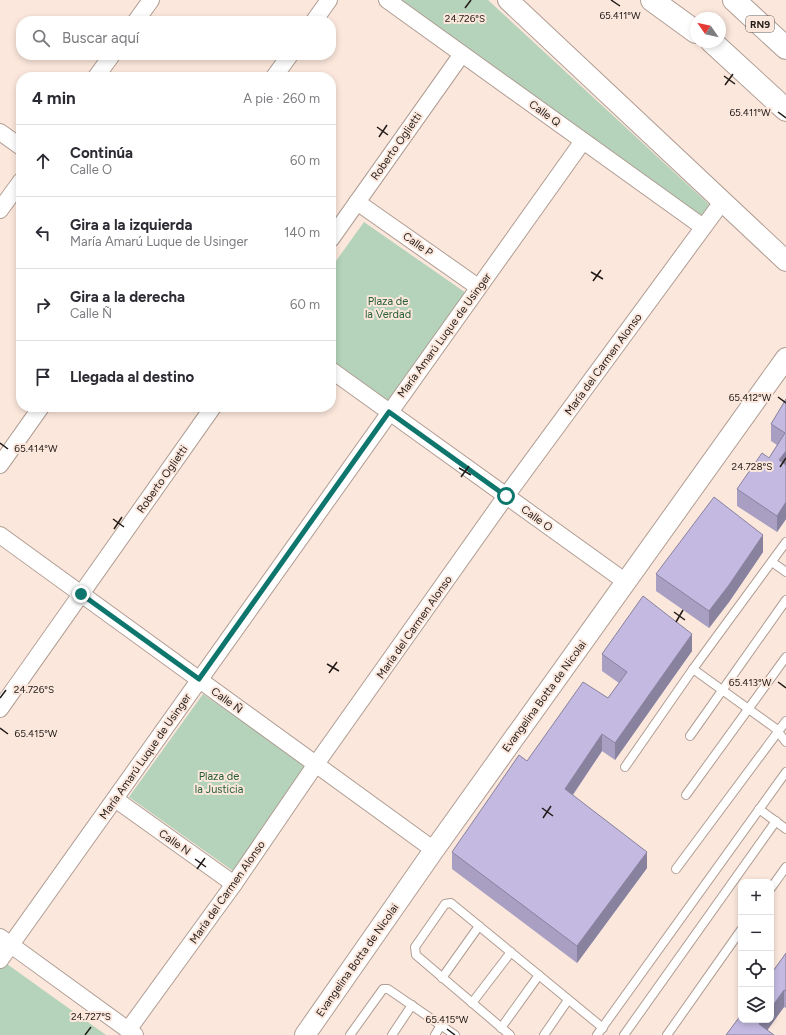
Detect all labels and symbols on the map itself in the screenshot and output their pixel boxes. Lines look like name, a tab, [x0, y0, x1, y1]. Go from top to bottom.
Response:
text: 65.411°W	[599, 9, 641, 22]
text: 24.726°S	[445, 12, 485, 25]
north arrow	[690, 12, 726, 48]
road number: RN9	[746, 16, 774, 32]
street label: Calle Q	[526, 98, 563, 129]
text: 65.411°W	[729, 106, 771, 119]
street label: Roberto Oglietti	[368, 110, 425, 183]
street label: Calle P	[400, 229, 436, 260]
street label: María Amarú Luque de Usinger	[395, 270, 494, 400]
park label: Plaza de la Verdad	[365, 295, 411, 321]
street label: María del Carmen Alonso	[562, 311, 645, 418]
text: 65.412°W	[729, 391, 772, 404]
text: 65.414°W	[14, 442, 58, 455]
street label: Roberto Oglietti	[134, 443, 191, 516]
text: 24.728°S	[732, 460, 772, 473]
route start	[497, 487, 515, 505]
street label: Calle O	[518, 503, 555, 534]
street label: María del Carmen Alonso	[374, 573, 455, 681]
route end	[72, 585, 90, 603]
street label: Evangelina Botta de Nicolai	[500, 638, 589, 755]
text: 65.413°W	[729, 676, 772, 689]
text: 24.726°S	[14, 683, 54, 696]
street label: Calle Ñ	[208, 684, 246, 716]
street label: María Amarú Luque de Usinger	[97, 691, 194, 822]
text: 65.415°W	[15, 727, 58, 740]
park label: Plaza de la Justicia	[195, 770, 243, 796]
street label: Calle N	[156, 827, 193, 858]
street label: María del Carmen Alonso	[187, 838, 268, 946]
street label: Evangelina Botta de Nicolai	[313, 901, 401, 1019]
text: 24.727°S	[71, 1010, 111, 1023]
text: 65.415°W	[426, 1013, 469, 1026]

